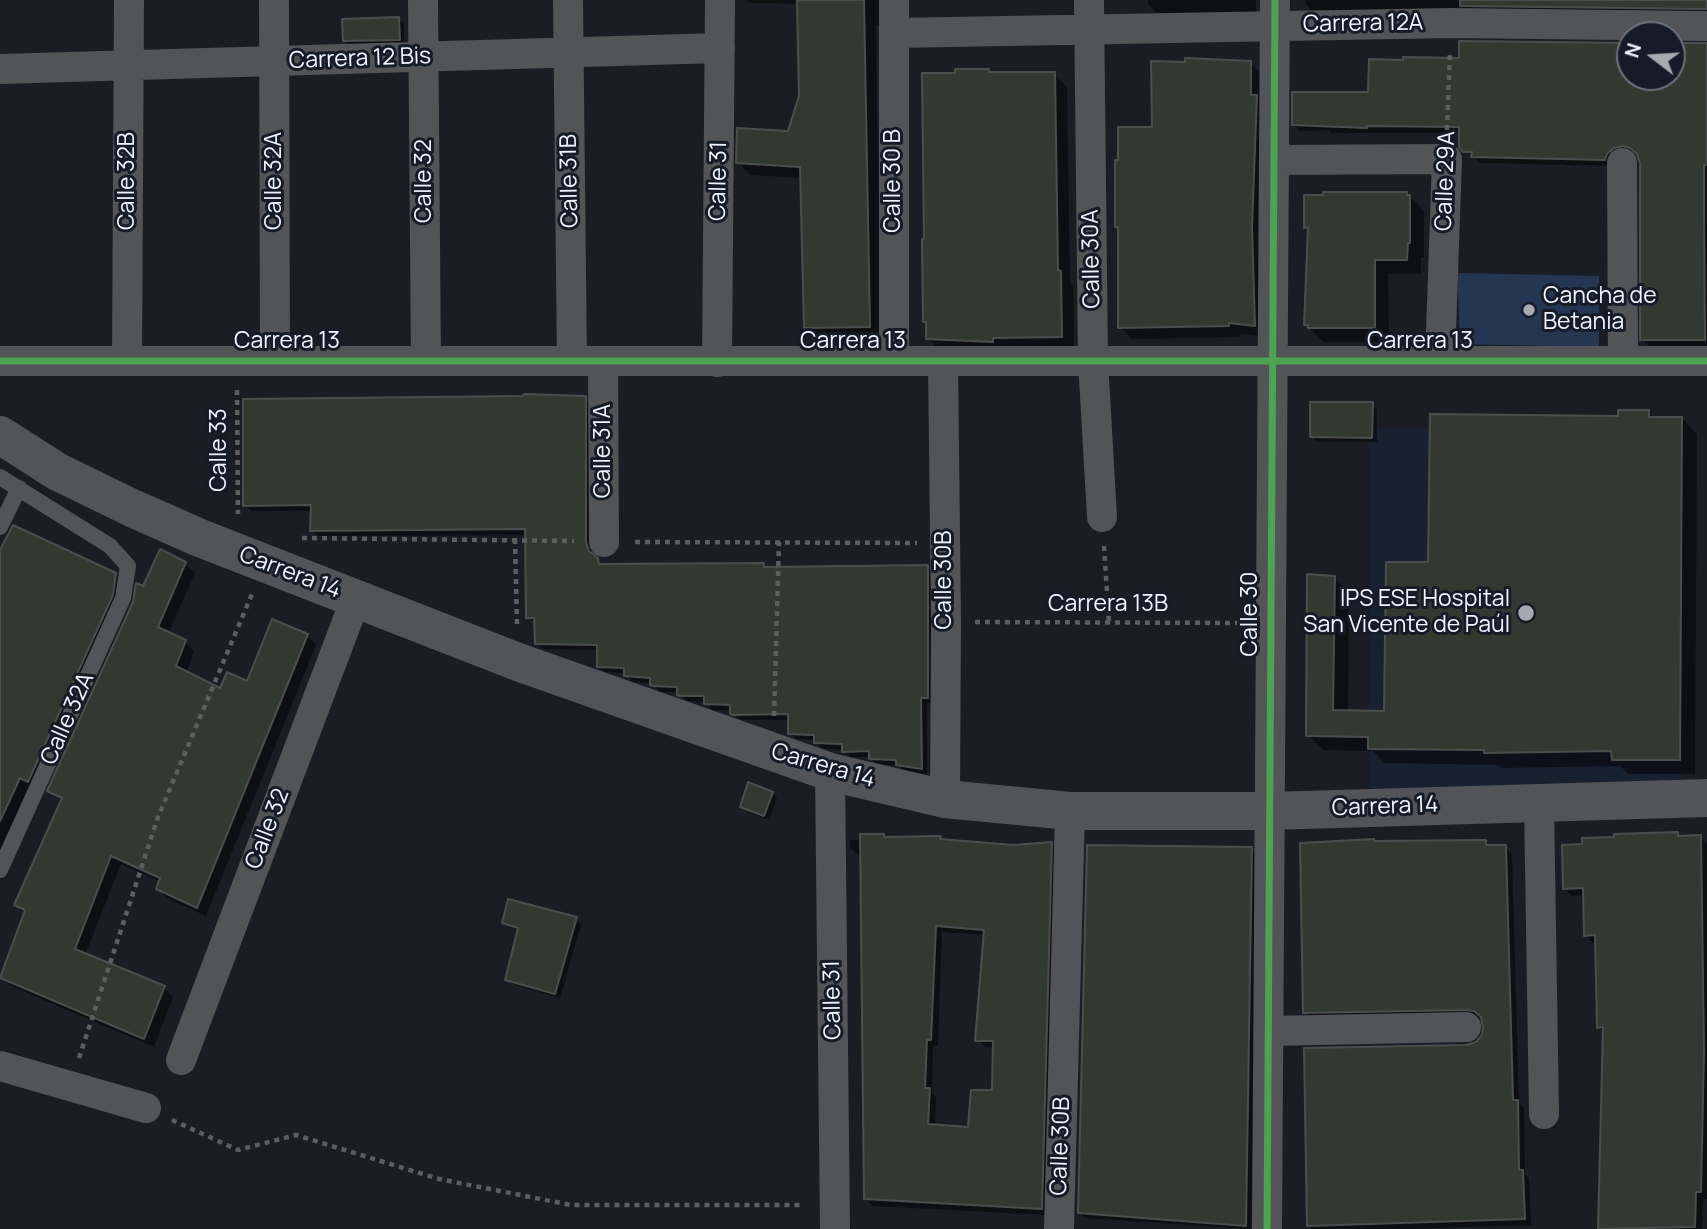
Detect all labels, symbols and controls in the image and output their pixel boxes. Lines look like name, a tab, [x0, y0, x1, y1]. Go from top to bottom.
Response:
street label: Carrera 12A	[1303, 9, 1423, 39]
north arrow	[1616, 21, 1686, 91]
text: N	[1618, 40, 1647, 61]
street label: Carrera 12 Bis	[288, 43, 432, 75]
street label: Calle 30 B	[880, 129, 908, 233]
street label: Calle 29A	[1430, 131, 1462, 231]
street label: Calle 32B	[114, 132, 142, 230]
street label: Calle 32A	[261, 132, 289, 230]
street label: Calle 31B	[555, 134, 585, 228]
street label: Calle 32	[411, 139, 439, 223]
street label: Calle 31	[705, 141, 733, 221]
street label: Calle 30A	[1077, 209, 1107, 309]
place label: Cancha de Betania	[1543, 283, 1657, 337]
marker: Cancha de Betania	[1521, 302, 1537, 318]
street label: Carrera 13	[234, 328, 340, 356]
street label: Carrera 13	[800, 328, 906, 356]
street label: Carrera 13	[1367, 328, 1473, 356]
street label: Calle 31A	[590, 404, 618, 498]
street label: Calle 33	[206, 408, 234, 492]
street label: Calle 30B	[931, 531, 959, 629]
street label: Carrera 14	[235, 541, 345, 605]
street label: Calle 30	[1237, 572, 1265, 656]
place label: IPS ESE Hospital San Vicente de Paúl	[1303, 586, 1510, 640]
street label: Carrera 13B	[1048, 591, 1168, 619]
marker: IPS ESE Hospital San Vicente de Paúl	[1516, 603, 1536, 623]
street label: Calle 32A	[35, 669, 101, 769]
street label: Carrera 14	[768, 738, 878, 794]
street label: Calle 32	[240, 785, 296, 873]
street label: Carrera 14	[1331, 791, 1439, 823]
street label: Calle 31	[819, 960, 847, 1040]
street label: Calle 30B	[1045, 1096, 1077, 1196]

